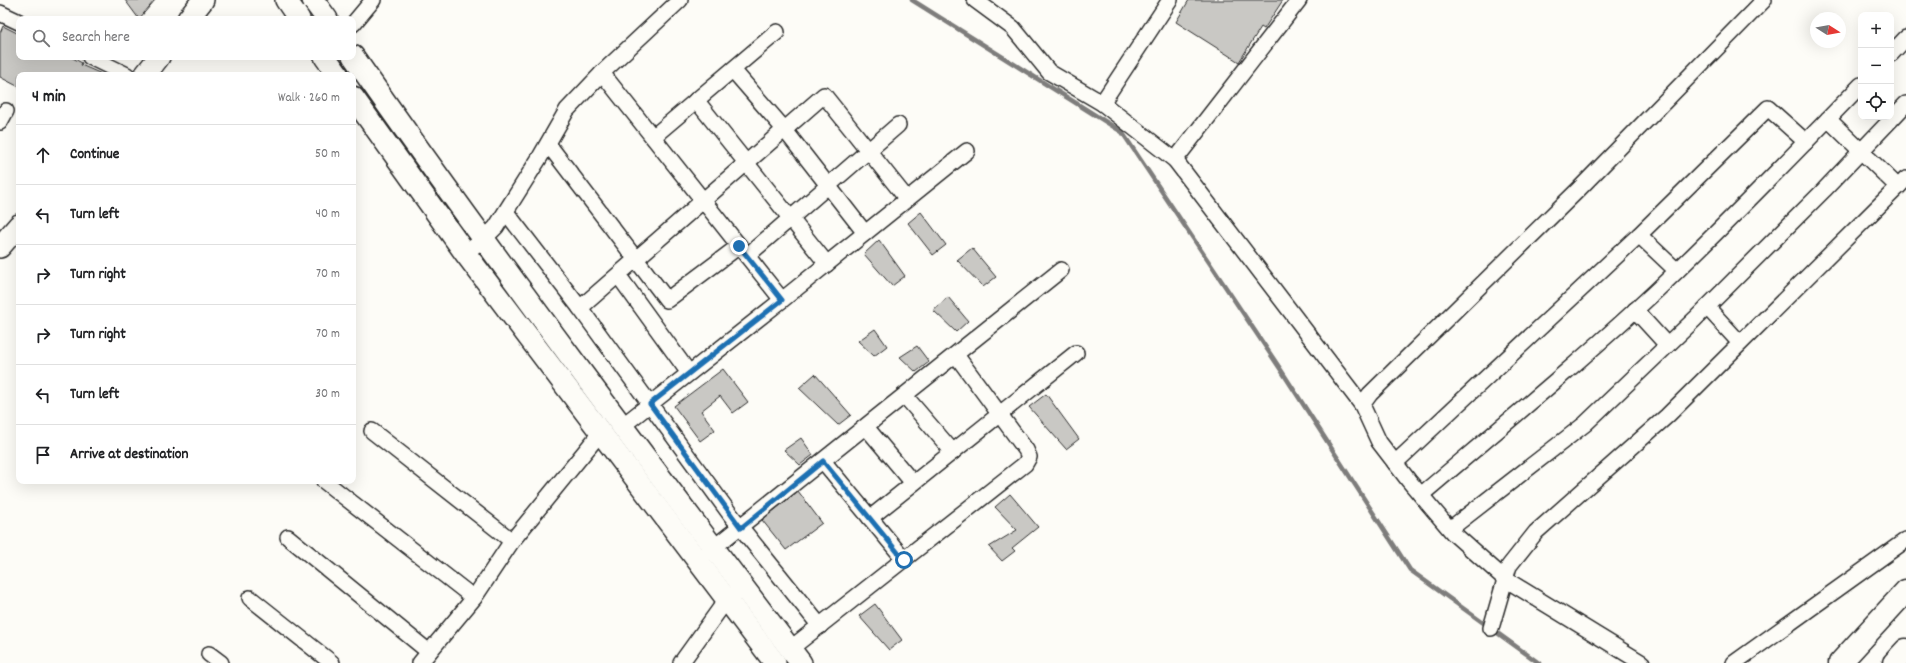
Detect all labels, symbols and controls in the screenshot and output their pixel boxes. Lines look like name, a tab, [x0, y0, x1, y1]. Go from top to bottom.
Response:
north arrow	[1810, 12, 1846, 48]
map controls	[1858, 12, 1894, 120]
button: +	[1858, 12, 1894, 48]
search box	[16, 16, 356, 60]
icon: search	[30, 27, 52, 49]
text: Search here	[62, 27, 130, 49]
button: −	[1858, 48, 1894, 84]
button: locate	[1858, 84, 1894, 120]
text: 4 min	[32, 86, 66, 110]
text: Walk · 260 m	[278, 89, 340, 108]
icon: ahead	[32, 144, 54, 166]
text: Continue	[70, 144, 119, 166]
text: 50 m	[315, 145, 340, 164]
icon: left	[32, 204, 54, 226]
text: Turn left	[70, 204, 119, 226]
text: 40 m	[316, 205, 340, 224]
route end	[730, 237, 748, 255]
icon: right	[32, 264, 54, 286]
text: Turn right	[70, 264, 126, 286]
text: 70 m	[316, 265, 340, 284]
icon: right	[32, 324, 54, 346]
text: Turn right	[70, 324, 126, 346]
text: 70 m	[316, 325, 340, 344]
icon: left	[32, 384, 54, 406]
text: Turn left	[70, 384, 119, 406]
text: 30 m	[315, 385, 340, 404]
icon: arrive	[32, 444, 54, 466]
text: Arrive at destination	[70, 444, 188, 466]
route start	[895, 551, 913, 569]

